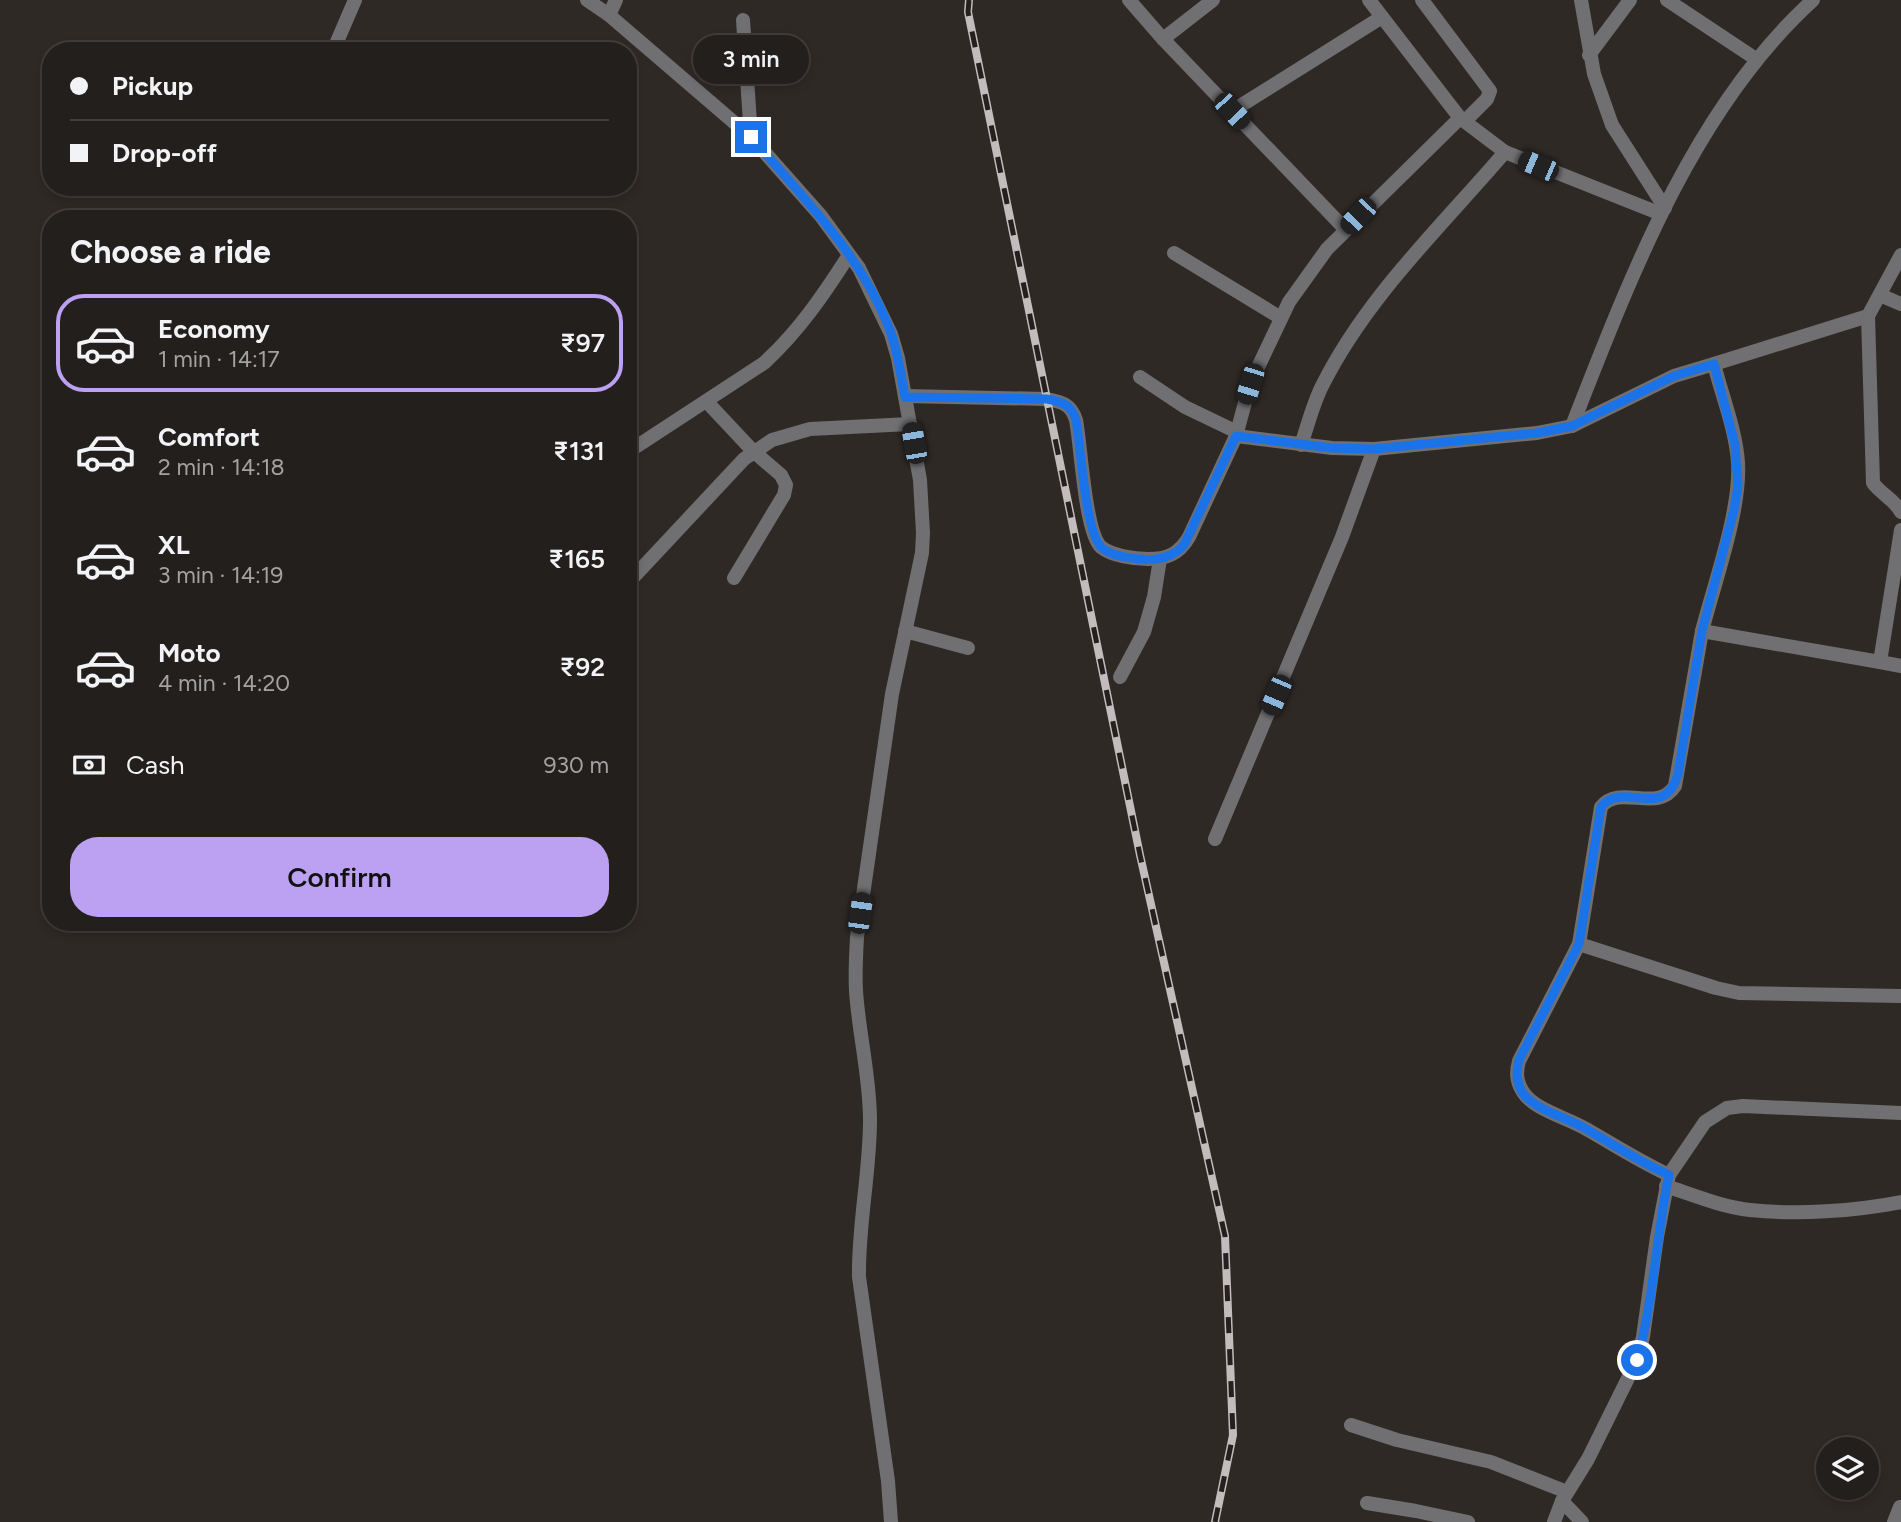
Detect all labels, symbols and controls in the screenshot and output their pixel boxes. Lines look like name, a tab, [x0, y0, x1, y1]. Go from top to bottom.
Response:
callout: 3 min	[693, 36, 809, 85]
text: 3 min	[723, 45, 779, 73]
text: Pickup	[112, 70, 193, 102]
car	[1210, 88, 1255, 134]
route end	[735, 121, 767, 153]
text: Drop-off	[112, 137, 217, 169]
car	[1515, 148, 1562, 184]
car	[1336, 194, 1381, 238]
text: Choose a ride	[70, 233, 271, 271]
icon: car	[74, 312, 137, 375]
text: Economy	[158, 313, 270, 345]
text: ₹97	[560, 327, 605, 359]
text: 1 min · 14:17	[158, 345, 280, 373]
car	[1234, 361, 1267, 407]
icon: car	[74, 420, 137, 483]
car	[901, 420, 928, 466]
text: Comfort	[158, 421, 260, 453]
text: ₹131	[553, 435, 605, 467]
text: 2 min · 14:18	[158, 453, 285, 481]
icon: car	[74, 528, 137, 591]
text: XL	[158, 529, 190, 561]
text: ₹165	[548, 543, 605, 575]
text: 3 min · 14:19	[158, 561, 283, 589]
icon: car	[74, 636, 137, 699]
text: Moto	[158, 637, 221, 669]
text: ₹92	[559, 651, 605, 683]
text: 4 min · 14:20	[158, 669, 290, 697]
car	[1259, 672, 1294, 718]
icon: cash	[70, 746, 108, 784]
text: Cash	[126, 749, 185, 781]
text: 930 m	[543, 751, 609, 779]
button: Confirm	[70, 837, 609, 917]
car	[847, 891, 874, 935]
route start	[1621, 1344, 1653, 1376]
map controls	[1816, 1437, 1879, 1500]
button: layers	[1816, 1437, 1879, 1500]

